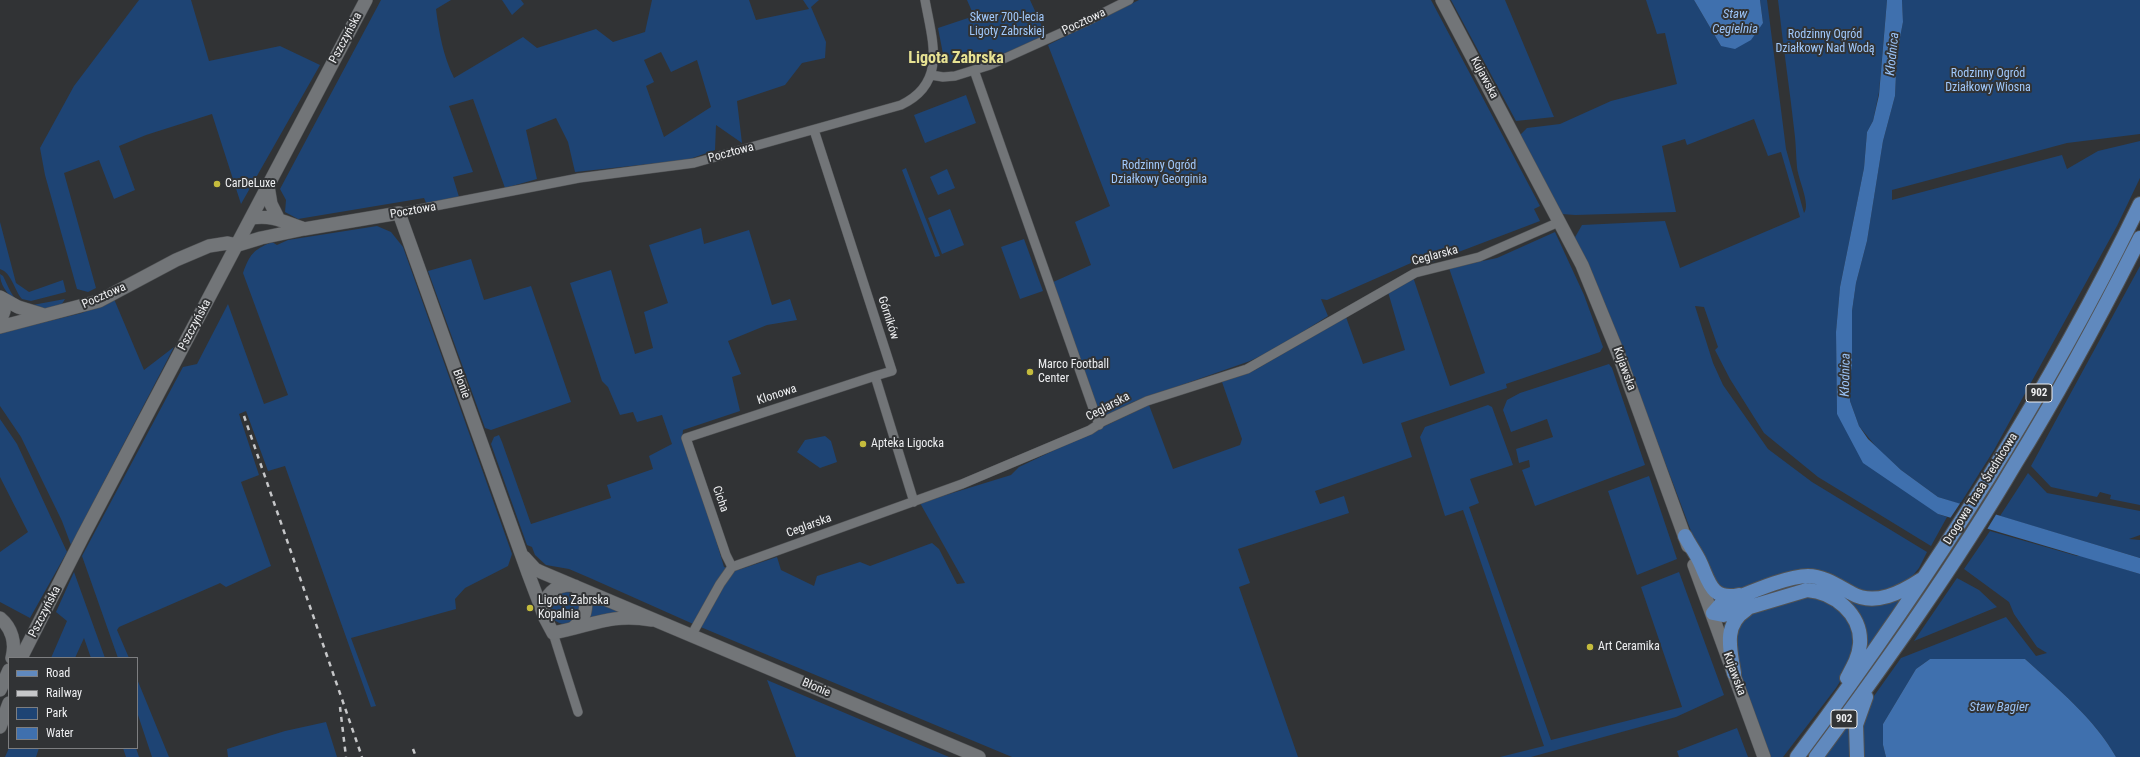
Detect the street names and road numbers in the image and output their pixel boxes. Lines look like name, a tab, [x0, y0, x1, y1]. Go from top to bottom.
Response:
street label: Pocztowa	[1060, 6, 1108, 38]
street label: Pszczyńska	[327, 10, 365, 66]
street label: Kujawska	[1467, 55, 1501, 101]
street label: Pocztowa	[707, 140, 755, 166]
street label: Pocztowa	[389, 200, 437, 222]
street label: Ceglarska	[1410, 243, 1460, 269]
street label: Pocztowa	[80, 280, 128, 312]
street label: Górników	[874, 295, 902, 341]
street label: Pszczyńska	[176, 297, 214, 353]
street label: Kujawska	[1610, 345, 1638, 393]
street label: Błonie	[449, 368, 473, 400]
street label: Klonowa	[755, 382, 799, 408]
road number: 902	[2026, 384, 2052, 402]
street label: Ceglarska	[1084, 390, 1132, 424]
street label: Drogowa Trasa Średnicowa	[1941, 431, 2021, 547]
street label: Cicha	[709, 484, 731, 514]
street label: Ceglarska	[784, 511, 834, 541]
street label: Pszczyńska	[26, 584, 64, 640]
street label: Kujawska	[1720, 650, 1748, 698]
street label: Błonie	[799, 676, 833, 700]
road number: 902	[1831, 710, 1857, 728]

